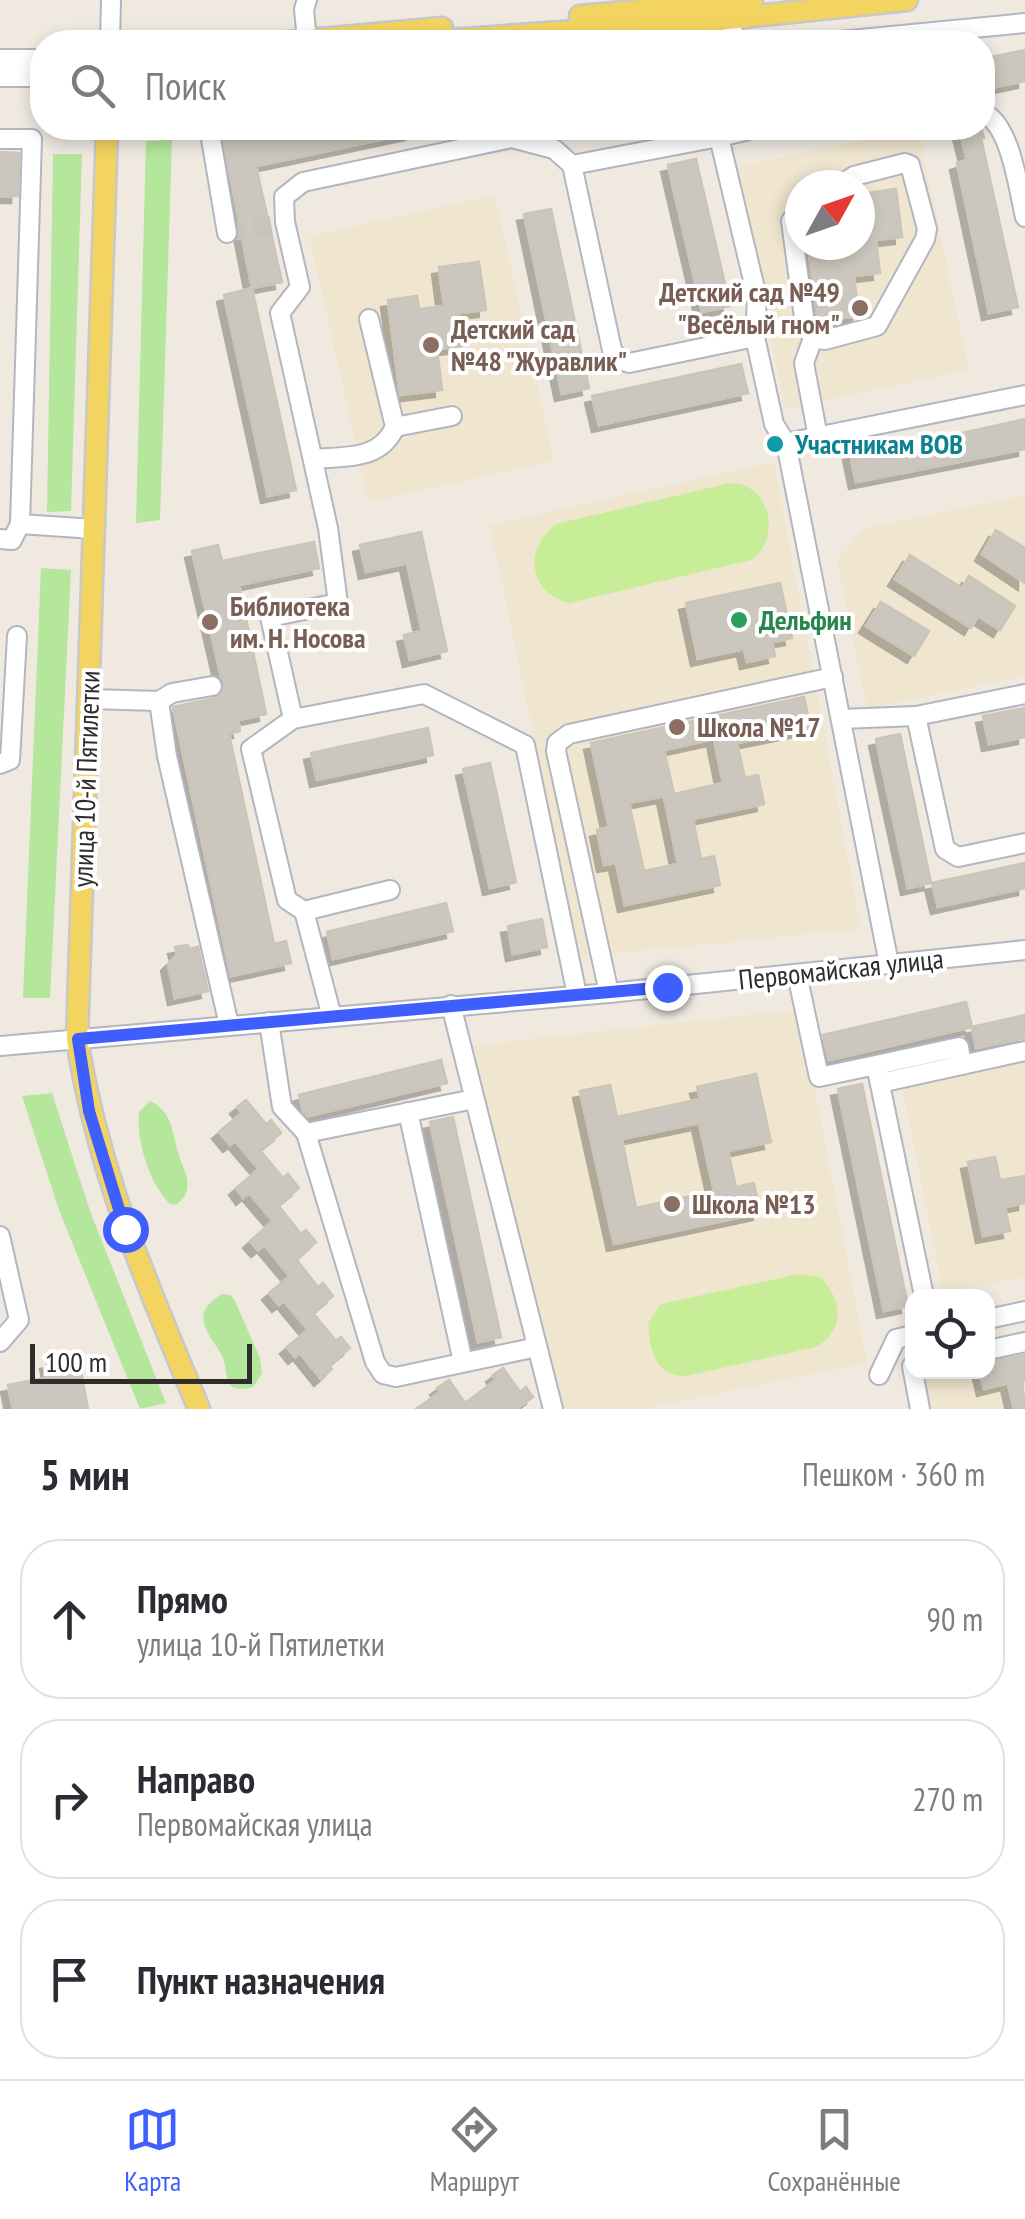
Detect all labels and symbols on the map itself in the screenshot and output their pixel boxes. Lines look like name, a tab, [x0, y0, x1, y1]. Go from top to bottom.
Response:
north arrow	[785, 170, 875, 260]
place label: Детский сад №49 "Весёлый гном"	[659, 273, 840, 342]
marker: Детский сад №49 "Весёлый гном"	[849, 297, 871, 319]
place label: Детский сад №48 "Журавлик"	[451, 310, 627, 379]
marker: Детский сад №48 "Журавлик"	[420, 334, 442, 356]
place label: Участникам ВОВ	[794, 425, 963, 462]
marker: Участникам ВОВ	[764, 433, 786, 455]
place label: Библиотека им. Н. Носова	[230, 587, 366, 656]
place label: Дельфин	[759, 601, 852, 638]
marker: Дельфин	[728, 609, 750, 631]
marker: Библиотека им. Н. Носова	[199, 611, 221, 633]
street label: улица 10-й Пятилетки	[63, 670, 108, 888]
place label: Школа №17	[697, 708, 821, 745]
marker: Школа №17	[666, 716, 688, 738]
street label: Первомайская улица	[737, 939, 945, 998]
route end	[645, 965, 691, 1011]
place label: Школа №13	[692, 1185, 816, 1222]
marker: Школа №13	[661, 1193, 683, 1215]
route start	[103, 1207, 149, 1253]
scale bar	[30, 1339, 252, 1384]

